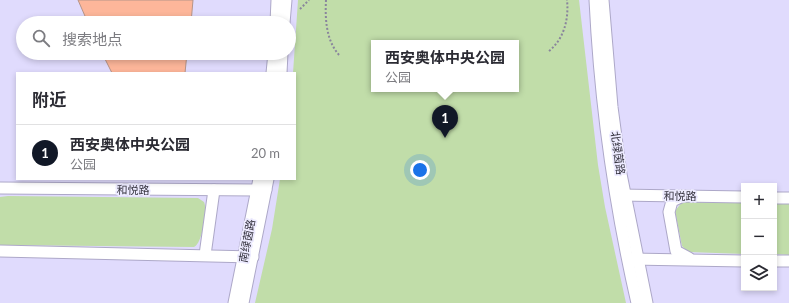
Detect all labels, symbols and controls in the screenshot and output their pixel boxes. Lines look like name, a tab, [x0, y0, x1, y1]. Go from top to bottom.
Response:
search box	[16, 16, 296, 60]
icon: search	[30, 27, 52, 49]
text: 搜索地点	[62, 30, 122, 48]
popup	[371, 40, 519, 92]
text: 西安奥体中央公园	[385, 48, 505, 66]
text: 公园	[385, 69, 411, 85]
text: 附近	[32, 89, 66, 110]
pin: 1	[432, 105, 458, 138]
street label: 北绿茵路	[609, 130, 628, 176]
text: 西安奥体中央公园	[70, 135, 190, 153]
text: 1	[41, 145, 49, 161]
text: 20 m	[251, 145, 280, 161]
text: 公园	[70, 156, 96, 172]
your location	[410, 160, 430, 180]
street label: 和悦路	[116, 183, 150, 196]
map controls	[741, 183, 777, 291]
button: +	[741, 183, 777, 219]
street label: 和悦路	[663, 189, 697, 202]
street label: 南绿茵路	[236, 218, 257, 264]
button: −	[741, 219, 777, 255]
button: layers	[741, 255, 777, 291]

